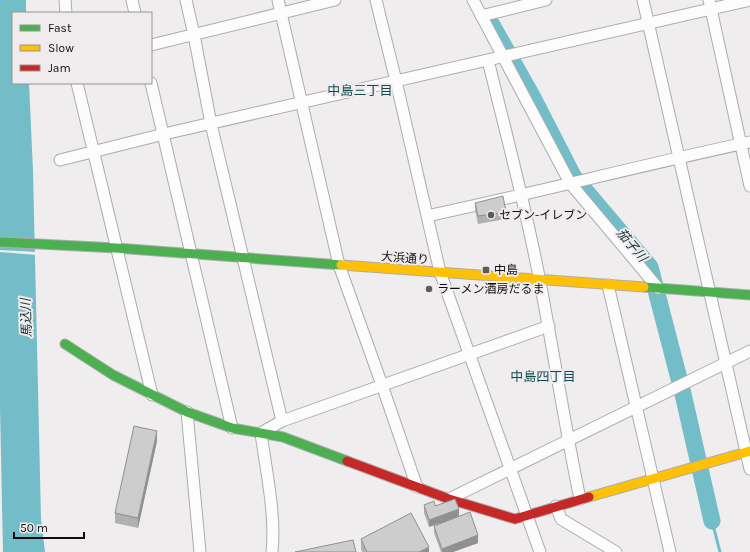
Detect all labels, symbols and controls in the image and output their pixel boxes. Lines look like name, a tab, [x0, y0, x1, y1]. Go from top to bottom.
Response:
legend	[12, 12, 152, 84]
text: Fast	[48, 21, 72, 35]
text: Slow	[48, 41, 74, 55]
text: Jam	[48, 61, 71, 75]
district label: 中島三丁目	[327, 83, 393, 98]
place label: セブン-イレブン	[499, 208, 587, 222]
marker: セブン-イレブン	[486, 210, 496, 220]
water label: 茄子川	[614, 225, 652, 266]
street label: 大浜通り	[381, 249, 429, 267]
place label: 中島	[494, 263, 518, 277]
marker: 中島	[481, 265, 491, 275]
place label: ラーメン酒房だるま	[437, 282, 545, 296]
marker: ラーメン酒房だるま	[424, 284, 434, 294]
water label: 馬込川	[18, 296, 34, 338]
district label: 中島四丁目	[510, 369, 576, 384]
scale bar	[14, 514, 84, 540]
text: 50 m	[20, 521, 48, 535]

